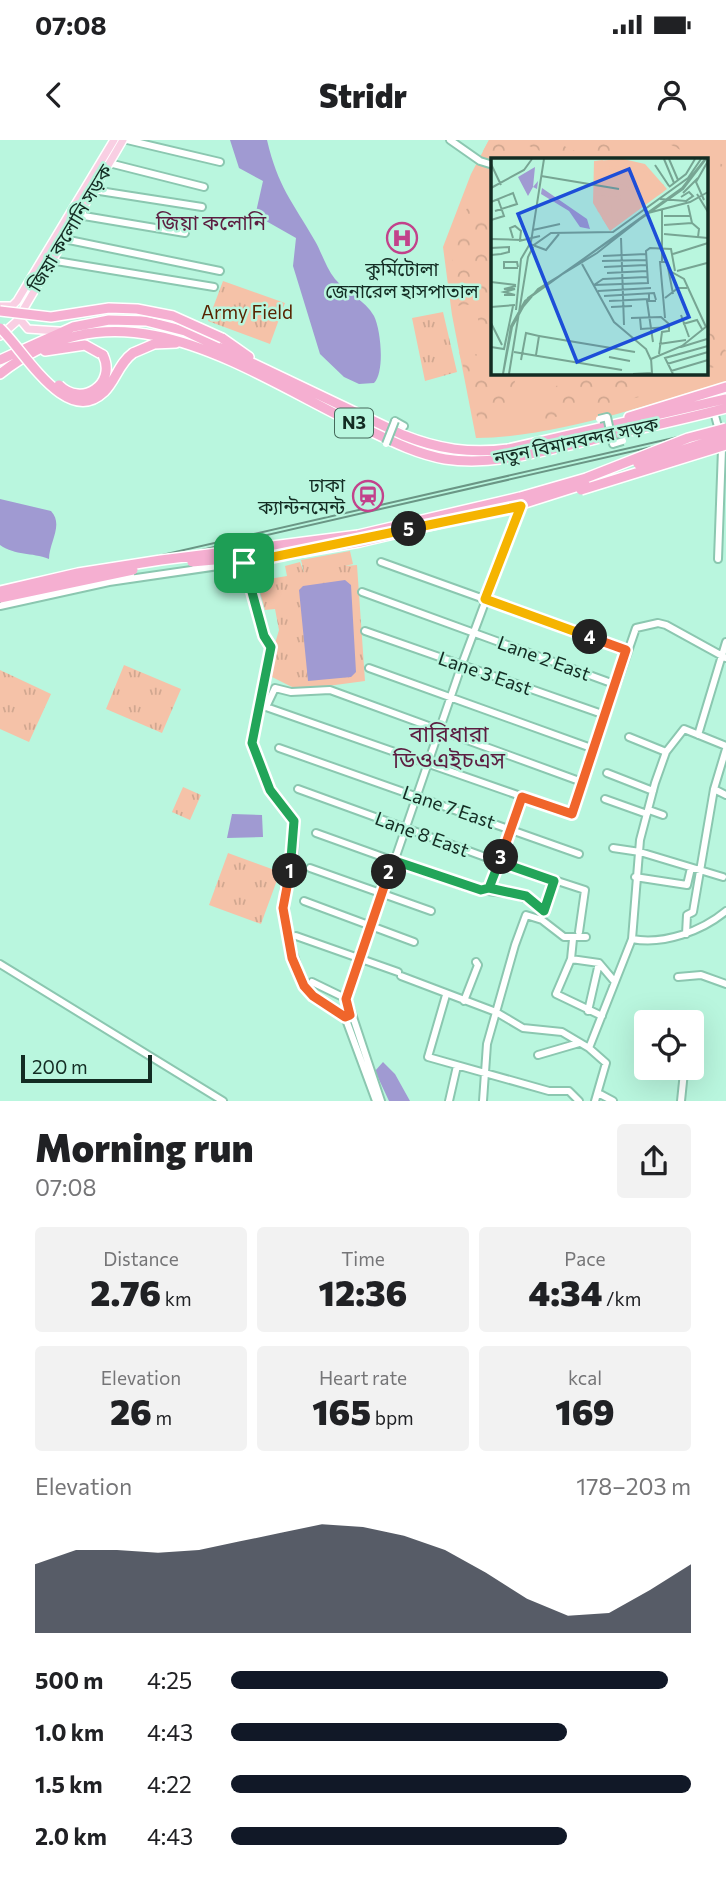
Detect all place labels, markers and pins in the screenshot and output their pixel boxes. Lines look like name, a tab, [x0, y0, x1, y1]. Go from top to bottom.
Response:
hospital icon: কুর্মিটোলা জেনারেল হাসপাতাল	[385, 221, 419, 255]
place label: কুর্মিটোলা জেনারেল হাসপাতাল	[325, 257, 480, 302]
place label: ঢাকা ক্যান্টনমেন্ট	[257, 473, 346, 518]
station icon: ঢাকা ক্যান্টনমেন্ট	[351, 479, 385, 513]
pin: 5	[392, 512, 426, 546]
pin	[214, 533, 274, 593]
pin: 4	[572, 620, 608, 654]
pin: 3	[484, 840, 518, 874]
pin: 1	[272, 854, 308, 888]
pin: 2	[372, 854, 406, 890]

